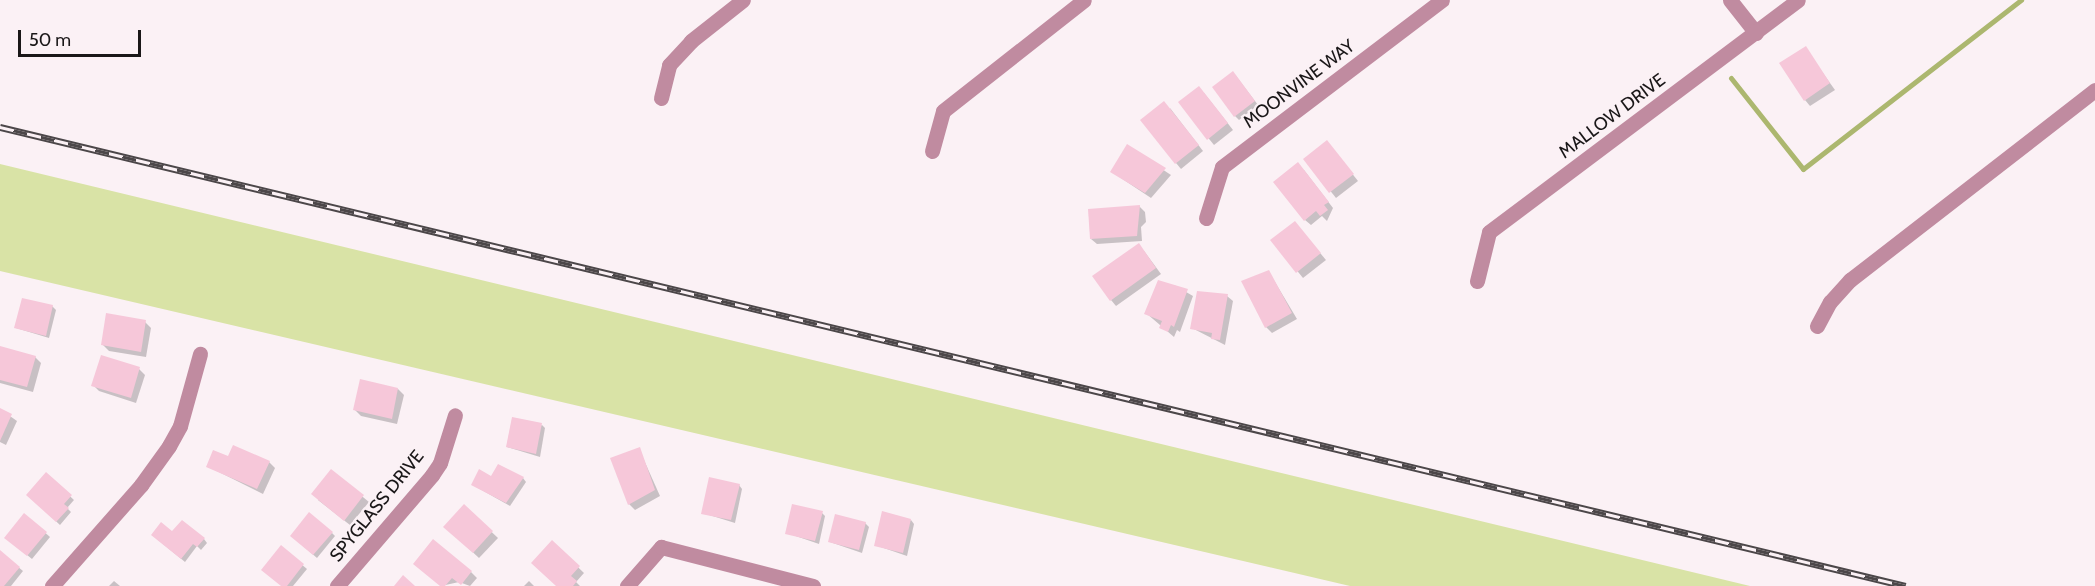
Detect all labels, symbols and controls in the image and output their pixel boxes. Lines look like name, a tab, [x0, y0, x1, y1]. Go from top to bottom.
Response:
scale bar	[21, 18, 144, 56]
text: 50 m	[29, 29, 71, 51]
street label: MOONVINE WAY	[1239, 35, 1359, 133]
street label: MALLOW DRIVE	[1555, 69, 1669, 163]
street label: SPYGLASS DRIVE	[325, 446, 429, 566]

